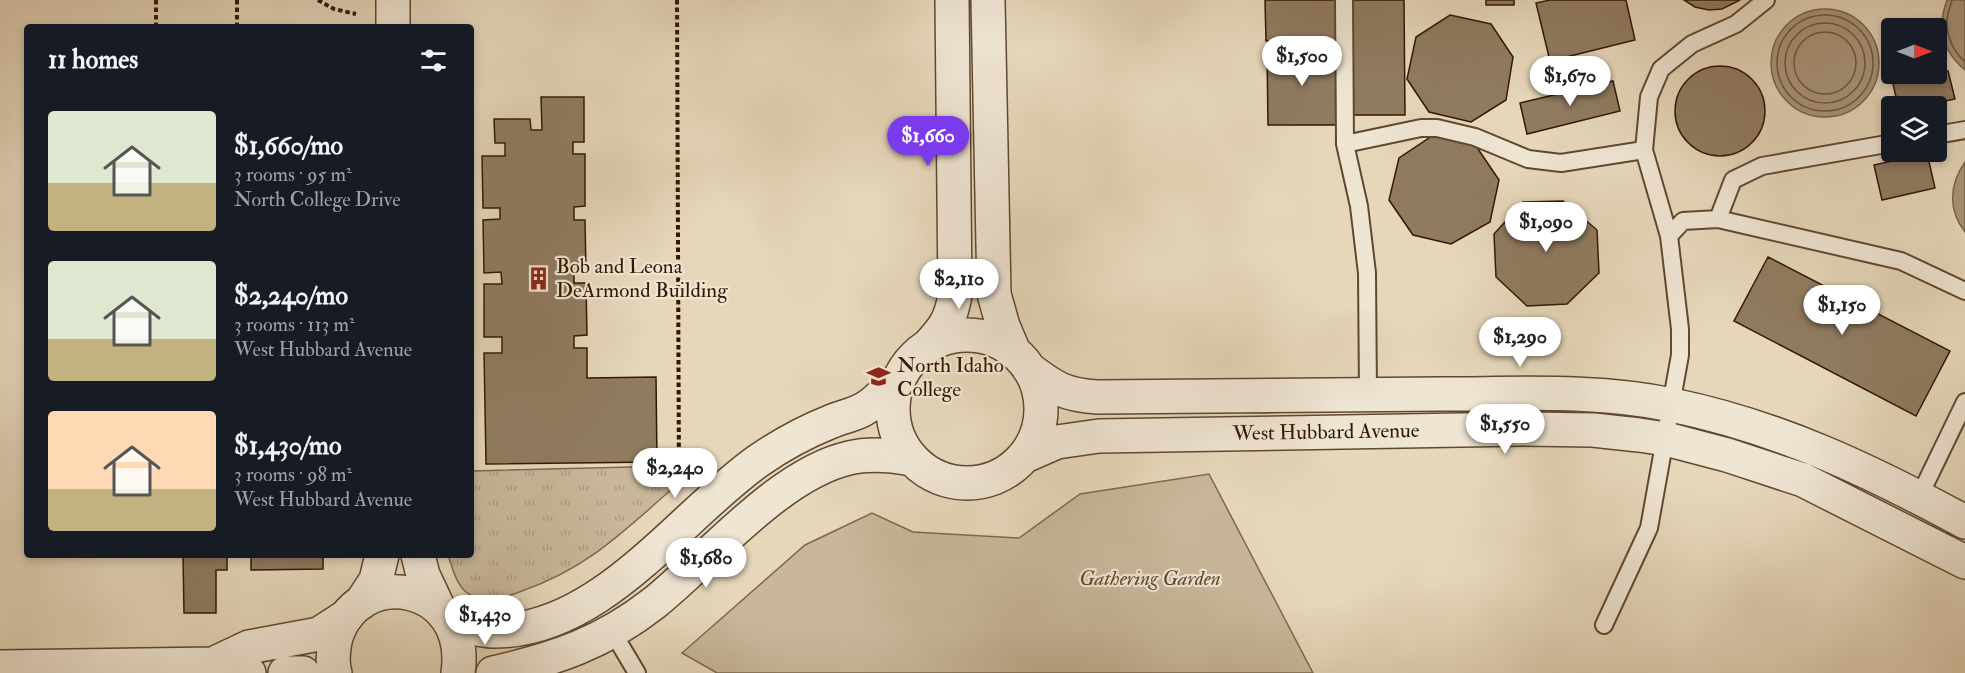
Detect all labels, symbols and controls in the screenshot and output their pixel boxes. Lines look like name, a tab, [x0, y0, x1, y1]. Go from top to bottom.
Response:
north arrow	[1881, 18, 1947, 84]
map controls	[1881, 18, 1947, 162]
pin: $1,500	[1253, 36, 1351, 87]
text: $1,500	[1276, 43, 1328, 68]
text: 11 homes	[48, 44, 138, 76]
icon: filters	[417, 44, 450, 77]
pin: $1,670	[1521, 56, 1619, 107]
text: $1,670	[1544, 63, 1596, 88]
button: layers	[1881, 96, 1947, 162]
pin: $1,660	[879, 116, 977, 167]
text: $1,660	[901, 123, 955, 148]
text: $1,660/mo	[234, 130, 343, 162]
icon: home	[96, 135, 168, 207]
text: 3 rooms · 95 m²	[234, 162, 352, 187]
text: North College Drive	[234, 187, 401, 212]
pin: $1,090	[1497, 202, 1595, 253]
text: $1,090	[1519, 209, 1573, 234]
place label: Bob and Leona DeArmond Building	[556, 253, 728, 304]
pin: $2,110	[910, 259, 1008, 310]
building icon: Bob and Leona DeArmond Building	[525, 265, 551, 291]
text: $2,110	[934, 266, 984, 291]
text: $2,240/mo	[234, 280, 348, 312]
icon: home	[96, 285, 168, 357]
pin: $1,150	[1793, 285, 1891, 336]
text: $1,150	[1817, 292, 1867, 317]
text: 3 rooms · 113 m²	[234, 312, 355, 337]
pin: $1,290	[1471, 317, 1569, 368]
text: $1,290	[1493, 324, 1547, 349]
text: West Hubbard Avenue	[234, 337, 412, 362]
place label: North Idaho College	[897, 352, 1004, 403]
school or university icon: North Idaho College	[866, 364, 892, 390]
pin: $1,550	[1456, 404, 1554, 455]
text: $1,550	[1480, 411, 1530, 436]
street label: West Hubbard Avenue	[1231, 417, 1420, 447]
text: $1,430/mo	[234, 430, 341, 462]
icon: home	[96, 435, 168, 507]
pin: $2,240	[626, 448, 724, 499]
text: $2,240	[646, 455, 704, 480]
text: 3 rooms · 98 m²	[234, 462, 352, 487]
text: West Hubbard Avenue	[234, 487, 412, 512]
pin: $1,680	[657, 538, 755, 589]
text: $1,680	[680, 545, 732, 570]
park label: Gathering Garden	[1079, 565, 1221, 592]
pin: $1,430	[436, 595, 534, 646]
text: $1,430	[459, 602, 511, 627]

